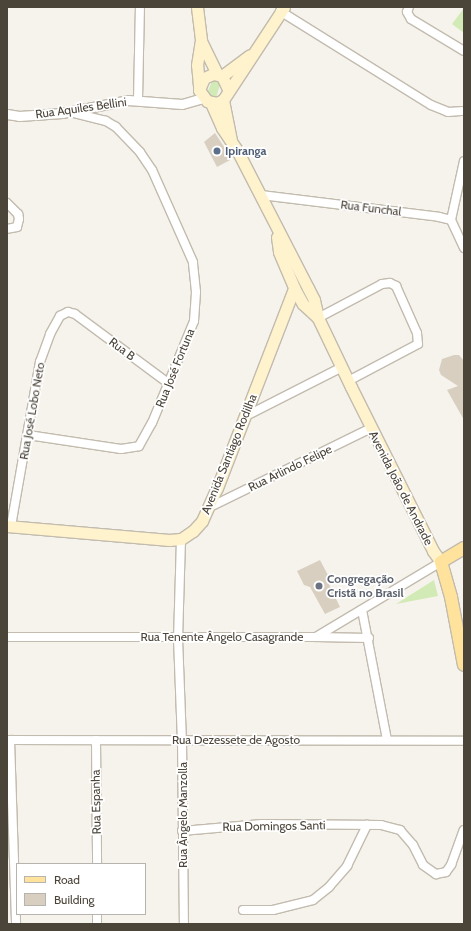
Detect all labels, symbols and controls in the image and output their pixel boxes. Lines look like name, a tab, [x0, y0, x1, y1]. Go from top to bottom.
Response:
street label: Rua Aquiles Bellini	[34, 94, 128, 122]
place label: Ipiranga	[225, 144, 266, 158]
marker: Ipiranga	[212, 146, 222, 156]
street label: Rua Funchal	[340, 197, 402, 219]
street label: Rua José Fortuna	[153, 326, 197, 410]
street label: Rua B	[106, 335, 138, 363]
street label: Rua José Lobo Neto	[16, 361, 48, 461]
street label: Avenida Santiago Rodilha	[198, 392, 260, 516]
street label: Avenida João de Andrade	[366, 428, 436, 548]
street label: Rua Arlindo Felipe	[246, 442, 334, 494]
place label: Congregação Cristã no Brasil	[327, 572, 404, 600]
marker: Congregação Cristã no Brasil	[314, 581, 324, 591]
street label: Rua Tenente Ângelo Casagrande	[141, 630, 303, 644]
street label: Rua Dezessete de Agosto	[172, 733, 300, 747]
street label: Rua Ângelo Manzolla	[176, 762, 190, 868]
street label: Rua Espanha	[88, 769, 104, 835]
street label: Rua Domingos Santi	[222, 818, 326, 834]
legend	[16, 863, 146, 915]
text: Road	[54, 872, 80, 887]
text: Building	[54, 892, 95, 907]

